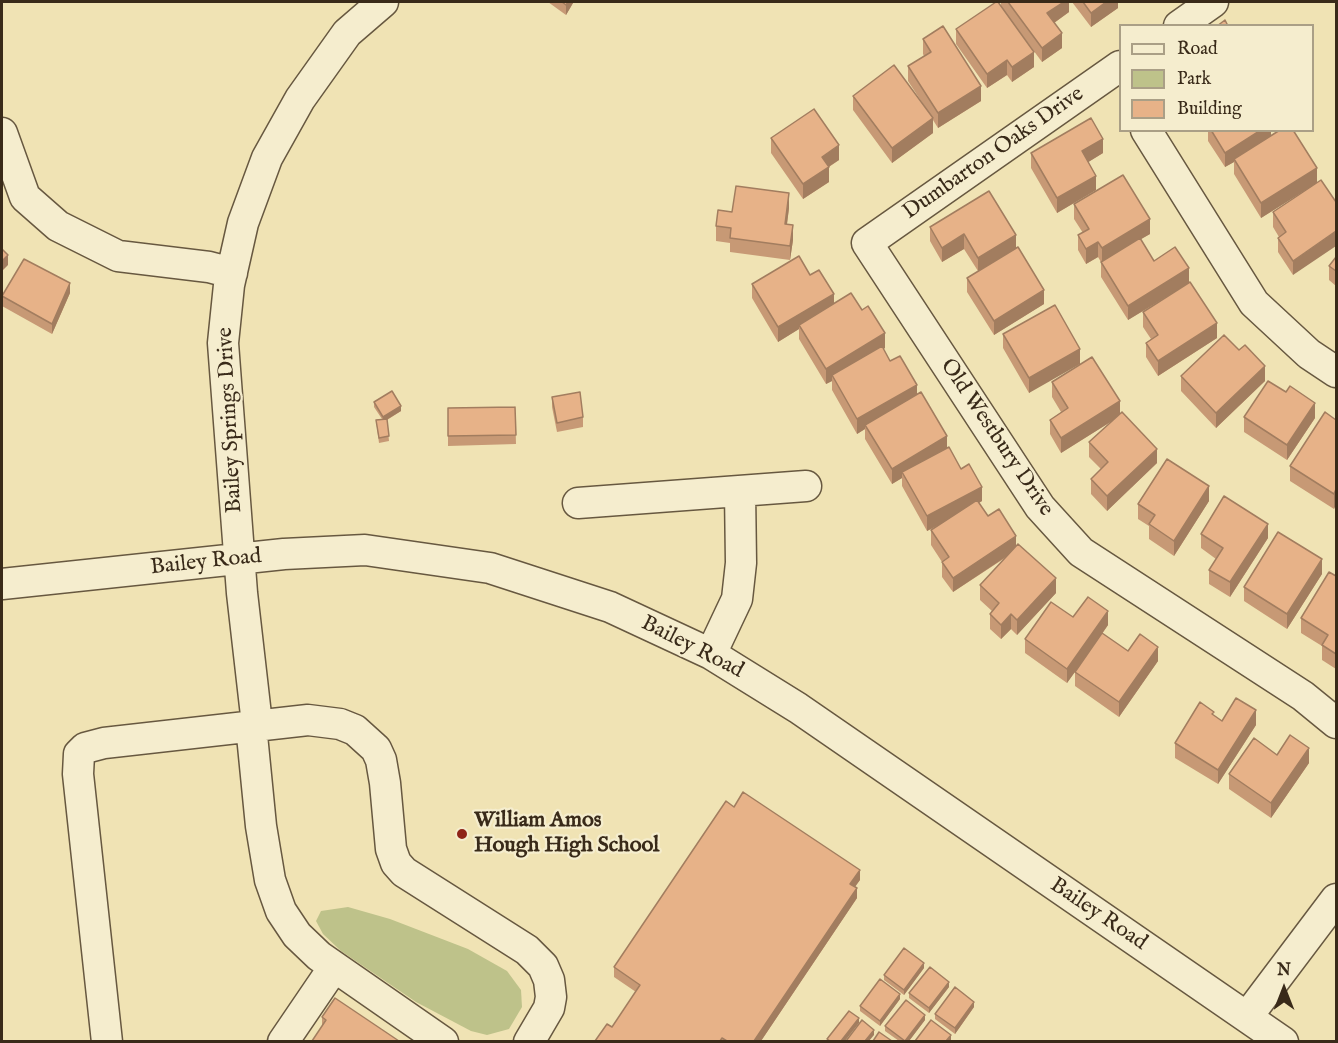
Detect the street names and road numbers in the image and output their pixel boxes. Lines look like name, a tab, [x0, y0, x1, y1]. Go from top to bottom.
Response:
street label: Dumbarton Oaks Drive	[899, 82, 1089, 226]
street label: Bailey Springs Drive	[213, 326, 249, 514]
street label: Old Westbury Drive	[934, 354, 1058, 522]
street label: Bailey Road	[149, 544, 263, 582]
street label: Bailey Road	[636, 611, 748, 685]
street label: Bailey Road	[1044, 873, 1152, 957]

